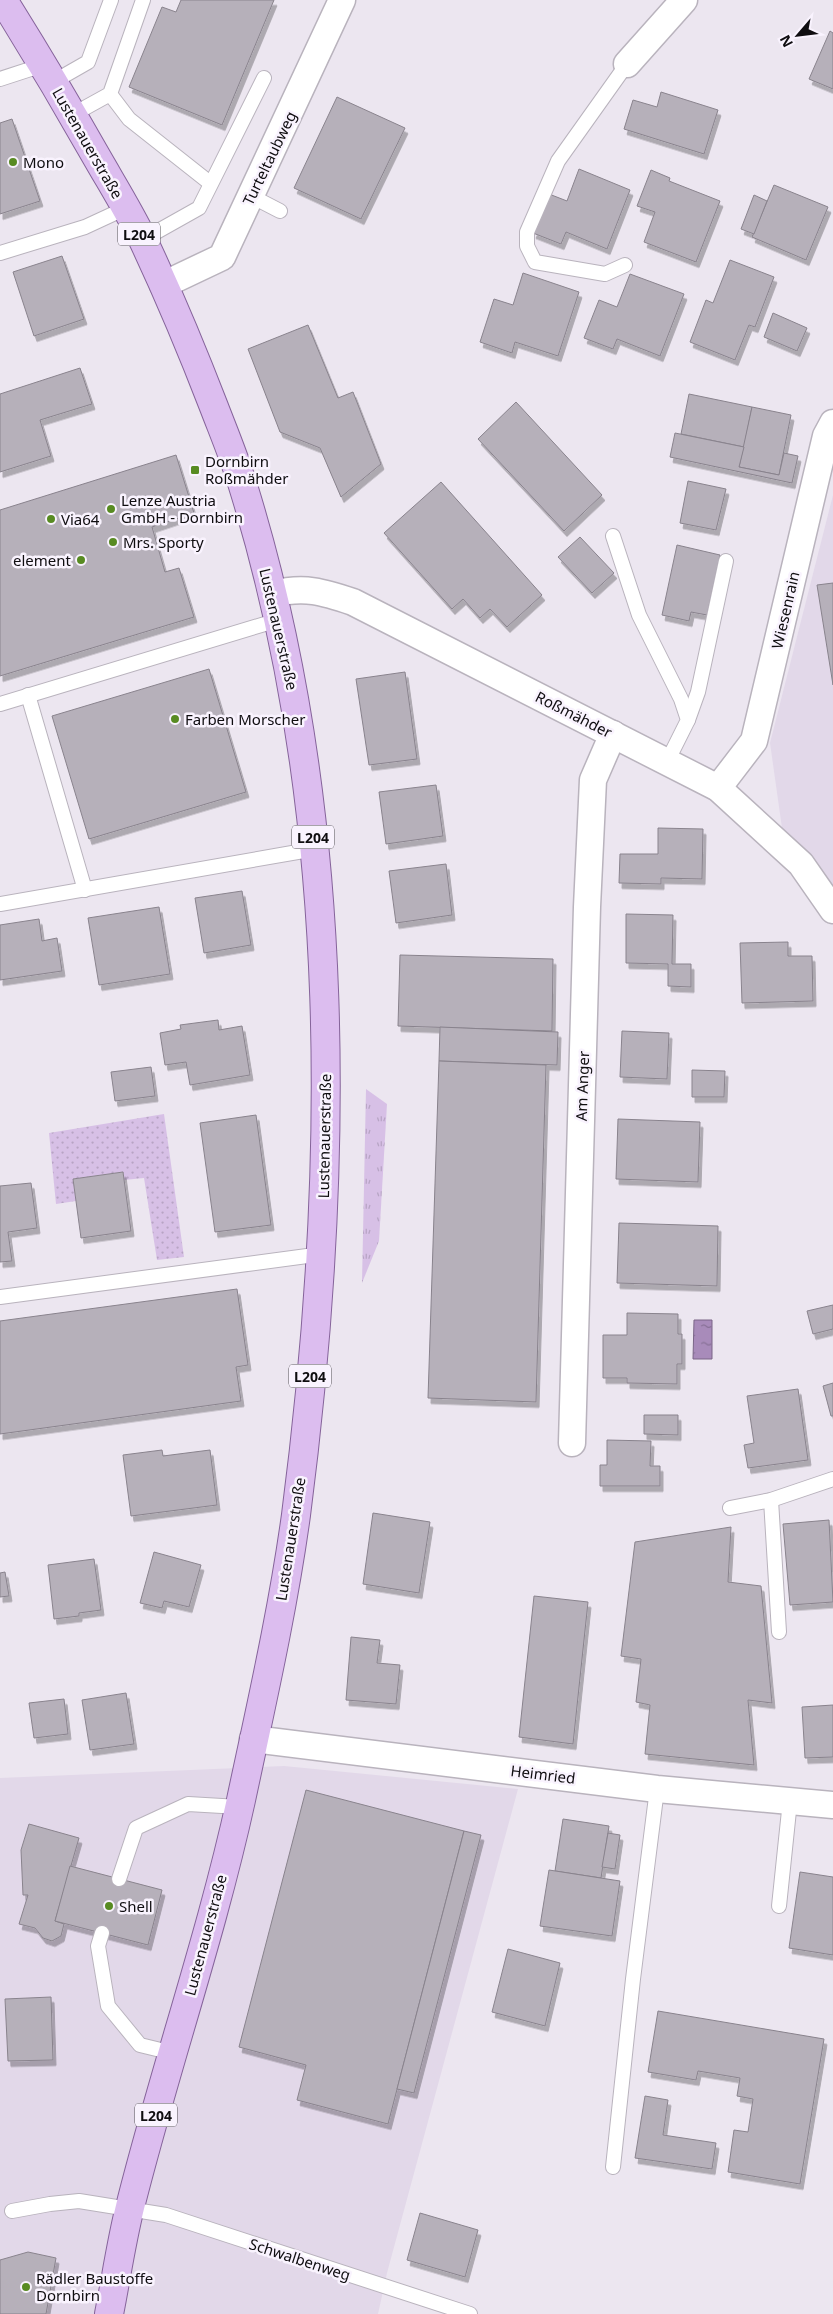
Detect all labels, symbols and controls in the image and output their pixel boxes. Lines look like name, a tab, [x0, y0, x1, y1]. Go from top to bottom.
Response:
north arrow	[773, 10, 823, 60]
text: N	[775, 32, 797, 51]
street label: Lustenauerstraße	[48, 84, 128, 202]
street label: Turteltaubweg	[238, 108, 300, 208]
place label: Mono	[23, 152, 64, 172]
marker: Mono	[7, 156, 19, 168]
road number: L204	[118, 222, 160, 245]
place label: Dornbirn Roßmähder	[205, 451, 288, 488]
marker: Dornbirn Roßmähder	[189, 464, 201, 476]
place label: Lenze Austria GmbH - Dornbirn	[121, 490, 243, 527]
marker: Lenze Austria GmbH - Dornbirn	[105, 503, 117, 515]
place label: Via64	[61, 509, 100, 529]
marker: Via64	[45, 513, 57, 525]
place label: Mrs. Sporty	[123, 532, 204, 552]
marker: Mrs. Sporty	[107, 536, 119, 548]
place label: element	[13, 550, 72, 570]
marker: element	[75, 554, 87, 566]
street label: Lustenauerstraße	[255, 566, 303, 692]
street label: Wiesenrain	[766, 569, 804, 651]
street label: Roßmähder	[532, 686, 616, 742]
place label: Farben Morscher	[185, 709, 305, 729]
marker: Farben Morscher	[169, 713, 181, 725]
road number: L204	[292, 826, 334, 849]
street label: Am Anger	[571, 1051, 593, 1121]
street label: Lustenauerstraße	[313, 1074, 335, 1198]
road number: L204	[289, 1364, 331, 1388]
street label: Lustenauerstraße	[270, 1476, 310, 1602]
street label: Heimried	[509, 1760, 577, 1788]
street label: Lustenauerstraße	[179, 1872, 231, 1998]
place label: Shell	[119, 1896, 153, 1916]
marker: Shell	[103, 1900, 115, 1912]
road number: L204	[135, 2104, 177, 2126]
street label: Schwalbenweg	[247, 2233, 353, 2285]
place label: Rädler Baustoffe Dornbirn	[36, 2268, 153, 2305]
marker: Rädler Baustoffe Dornbirn	[20, 2281, 32, 2293]

